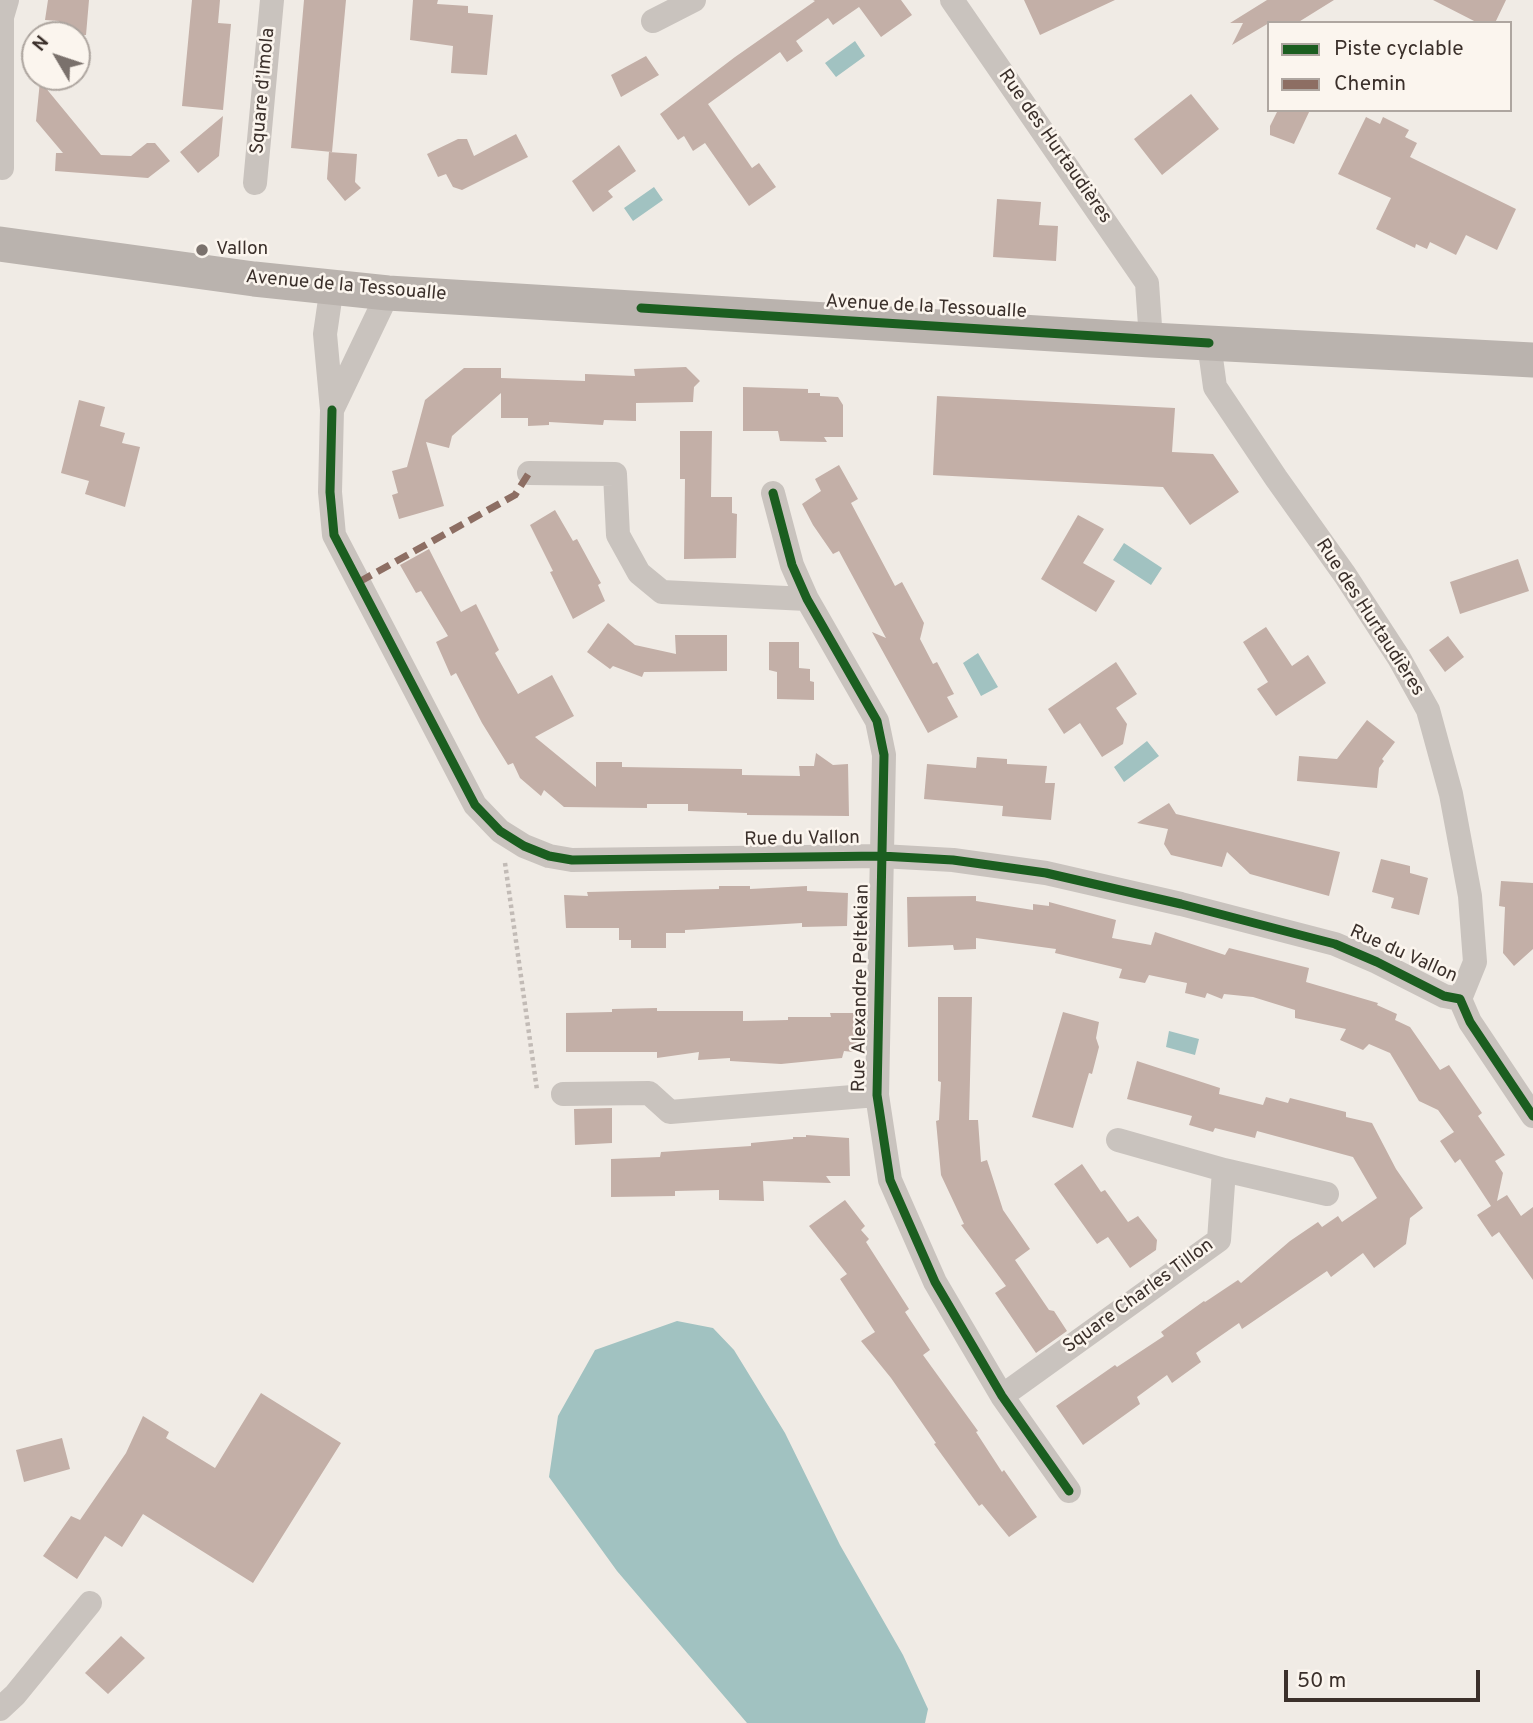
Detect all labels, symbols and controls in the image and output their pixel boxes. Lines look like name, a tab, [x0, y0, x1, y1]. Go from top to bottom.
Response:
north arrow	[21, 21, 91, 91]
legend	[1267, 21, 1512, 112]
street label: Square d’Imola	[247, 27, 281, 155]
text: N	[28, 31, 55, 57]
text: Piste cyclable	[1334, 36, 1464, 63]
street label: Rue des Hurtaudières	[992, 66, 1116, 228]
text: Chemin	[1334, 71, 1406, 98]
place label: Vallon	[216, 239, 268, 261]
marker: Vallon	[194, 242, 210, 258]
street label: Avenue de la Tessoualle	[245, 267, 447, 307]
street label: Avenue de la Tessoualle	[825, 291, 1027, 325]
street label: Rue des Hurtaudières	[1310, 535, 1428, 701]
street label: Rue du Vallon	[744, 828, 860, 852]
street label: Rue Alexandre Peltekian	[849, 884, 875, 1092]
street label: Rue du Vallon	[1346, 921, 1460, 989]
street label: Square Charles Tillon	[1059, 1235, 1219, 1359]
scale bar	[1288, 1656, 1484, 1700]
text: 50 m	[1297, 1668, 1346, 1695]

